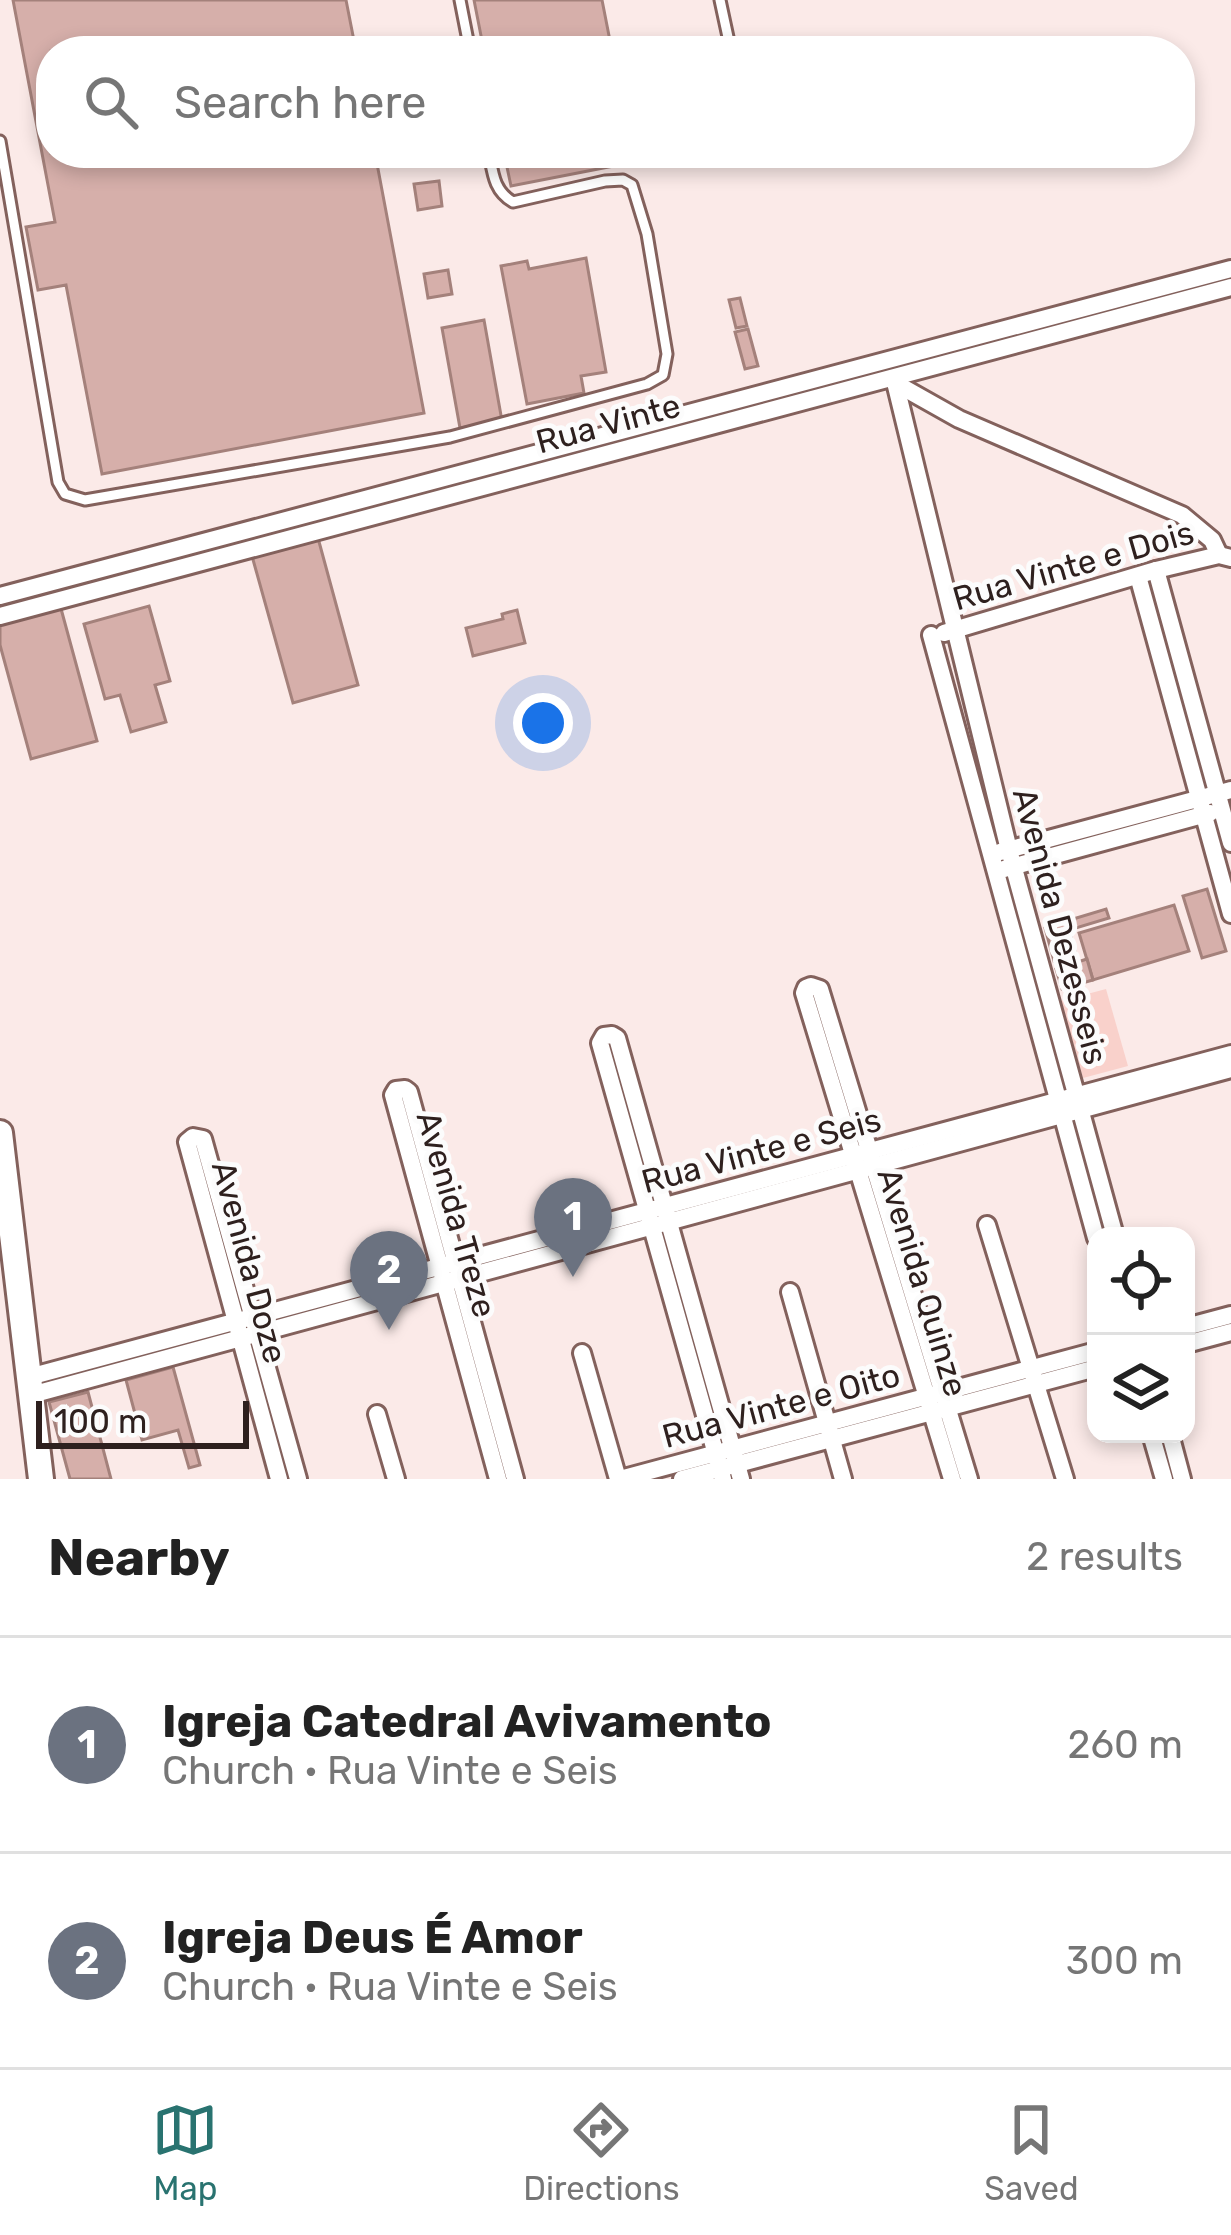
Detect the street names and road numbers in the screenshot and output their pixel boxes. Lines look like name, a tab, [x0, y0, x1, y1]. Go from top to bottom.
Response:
street label: Rua Vinte	[532, 386, 684, 461]
street label: Rua Vinte e Dois	[948, 512, 1198, 618]
street label: Avenida Dezesseis	[1005, 784, 1116, 1069]
street label: Rua Vinte e Seis	[637, 1100, 885, 1201]
street label: Avenida Treze	[408, 1107, 505, 1322]
street label: Avenida Doze	[204, 1157, 295, 1367]
street label: Avenida Quinze	[869, 1163, 976, 1401]
street label: Rua Vinte e Oito	[658, 1355, 904, 1456]

